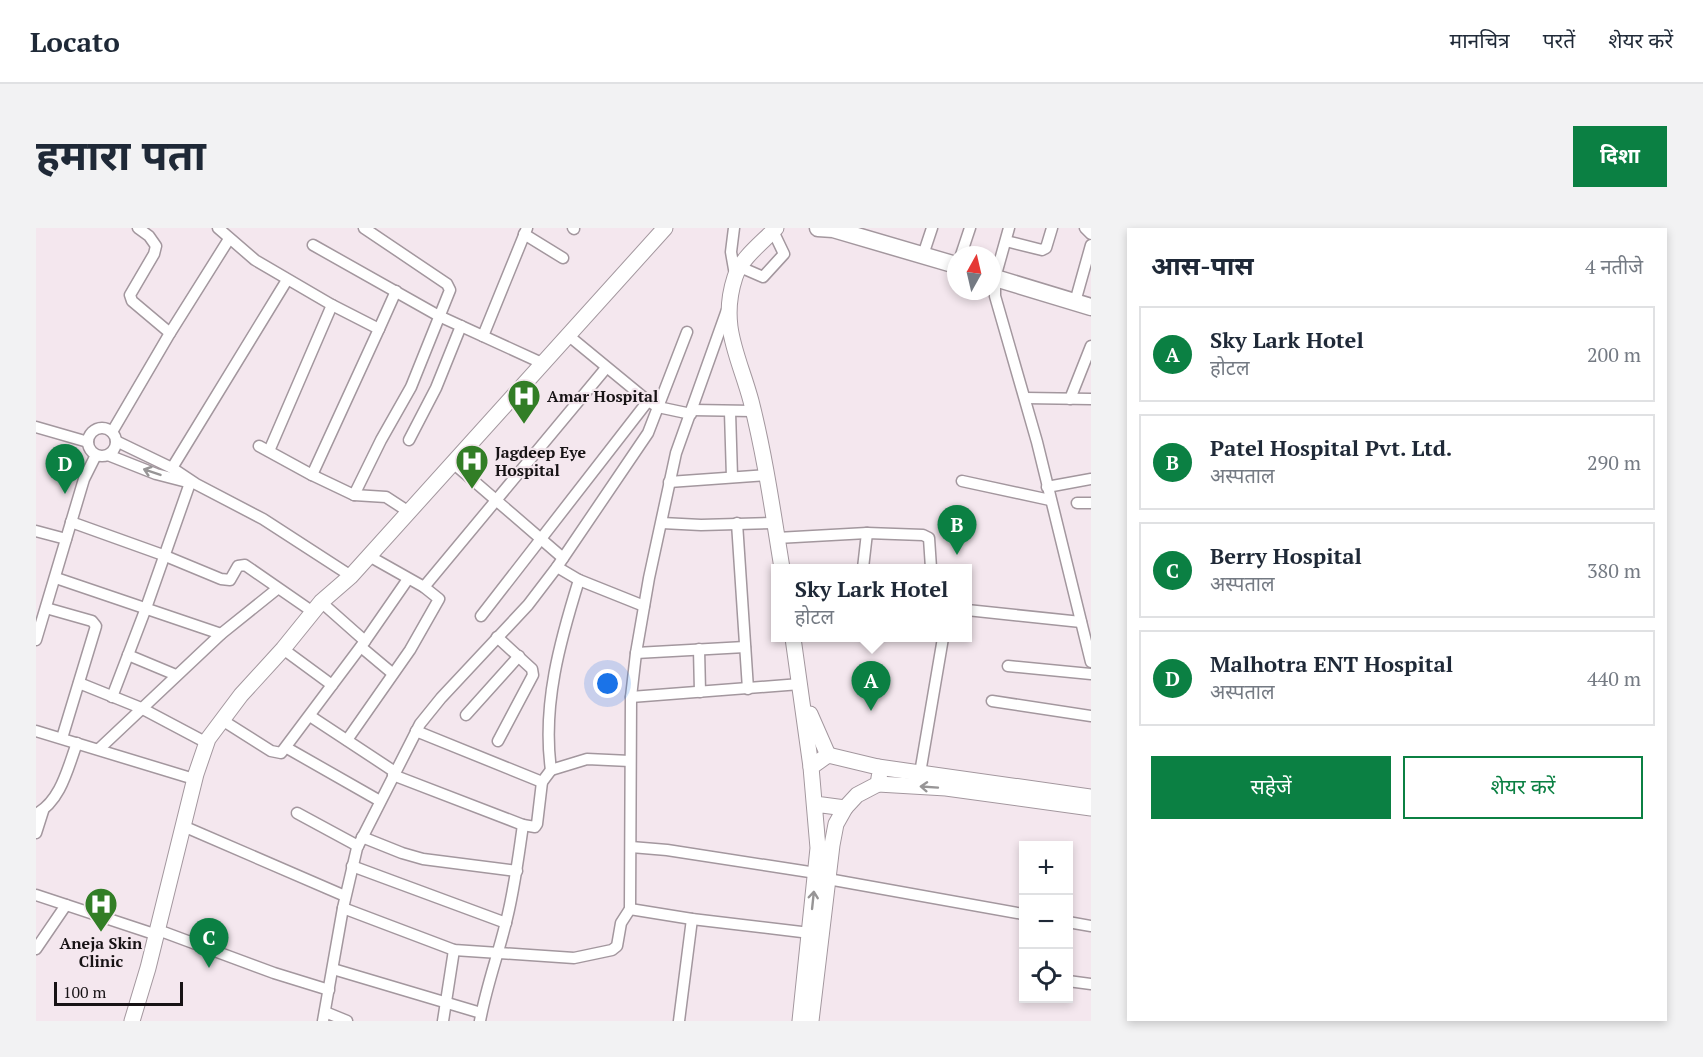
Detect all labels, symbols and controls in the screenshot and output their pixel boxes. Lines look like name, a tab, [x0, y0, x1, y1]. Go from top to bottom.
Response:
text: Locato	[30, 23, 120, 60]
text: मानचित्र	[1450, 26, 1510, 54]
text: परतें	[1543, 26, 1575, 54]
text: शेयर करें	[1608, 26, 1673, 54]
text: हमारा पता	[36, 126, 206, 182]
button: दिशा	[1573, 126, 1667, 187]
north arrow	[947, 246, 1001, 300]
text: आस-पास	[1151, 248, 1254, 282]
text: 4 नतीजे	[1585, 253, 1643, 280]
text: Sky Lark Hotel	[1210, 325, 1364, 354]
text: A	[1165, 341, 1180, 368]
text: 200 m	[1587, 341, 1641, 368]
text: होटल	[1210, 354, 1249, 381]
hospital icon: Amar Hospital	[506, 378, 542, 425]
place label: Amar Hospital	[547, 385, 658, 407]
text: Patel Hospital Pvt. Ltd.	[1210, 433, 1452, 462]
place label: Jagdeep Eye Hospital	[495, 441, 586, 481]
hospital icon: Jagdeep Eye Hospital	[454, 443, 490, 490]
pin: D	[45, 444, 84, 494]
text: B	[1166, 449, 1179, 476]
text: 290 m	[1587, 449, 1641, 476]
text: अस्पताल	[1210, 462, 1275, 489]
one-way arrow	[143, 465, 162, 476]
pin: B	[938, 506, 976, 555]
text: Berry Hospital	[1210, 541, 1362, 570]
text: C	[1166, 557, 1179, 584]
text: 380 m	[1587, 557, 1641, 584]
popup	[771, 564, 972, 642]
text: अस्पताल	[1210, 570, 1275, 597]
text: Sky Lark Hotel	[795, 574, 948, 603]
text: होटल	[795, 603, 834, 630]
text: Malhotra ENT Hospital	[1210, 649, 1453, 678]
pin: A	[852, 662, 890, 711]
text: D	[1165, 665, 1180, 692]
text: 440 m	[1587, 665, 1641, 692]
your location	[593, 669, 622, 698]
text: अस्पताल	[1210, 678, 1275, 705]
button: सहेजें	[1151, 756, 1391, 819]
button: शेयर करें	[1403, 756, 1643, 819]
one-way arrow	[919, 781, 939, 792]
map controls	[1019, 841, 1073, 1003]
button: +	[1019, 841, 1073, 895]
hospital icon: Aneja Skin Clinic	[83, 886, 119, 933]
one-way arrow	[808, 891, 819, 911]
button: −	[1019, 895, 1073, 949]
pin: C	[190, 918, 228, 968]
place label: Aneja Skin Clinic	[60, 932, 143, 972]
button: locate	[1019, 949, 1073, 1003]
scale bar	[54, 979, 183, 1006]
text: 100 m	[63, 981, 106, 1003]

